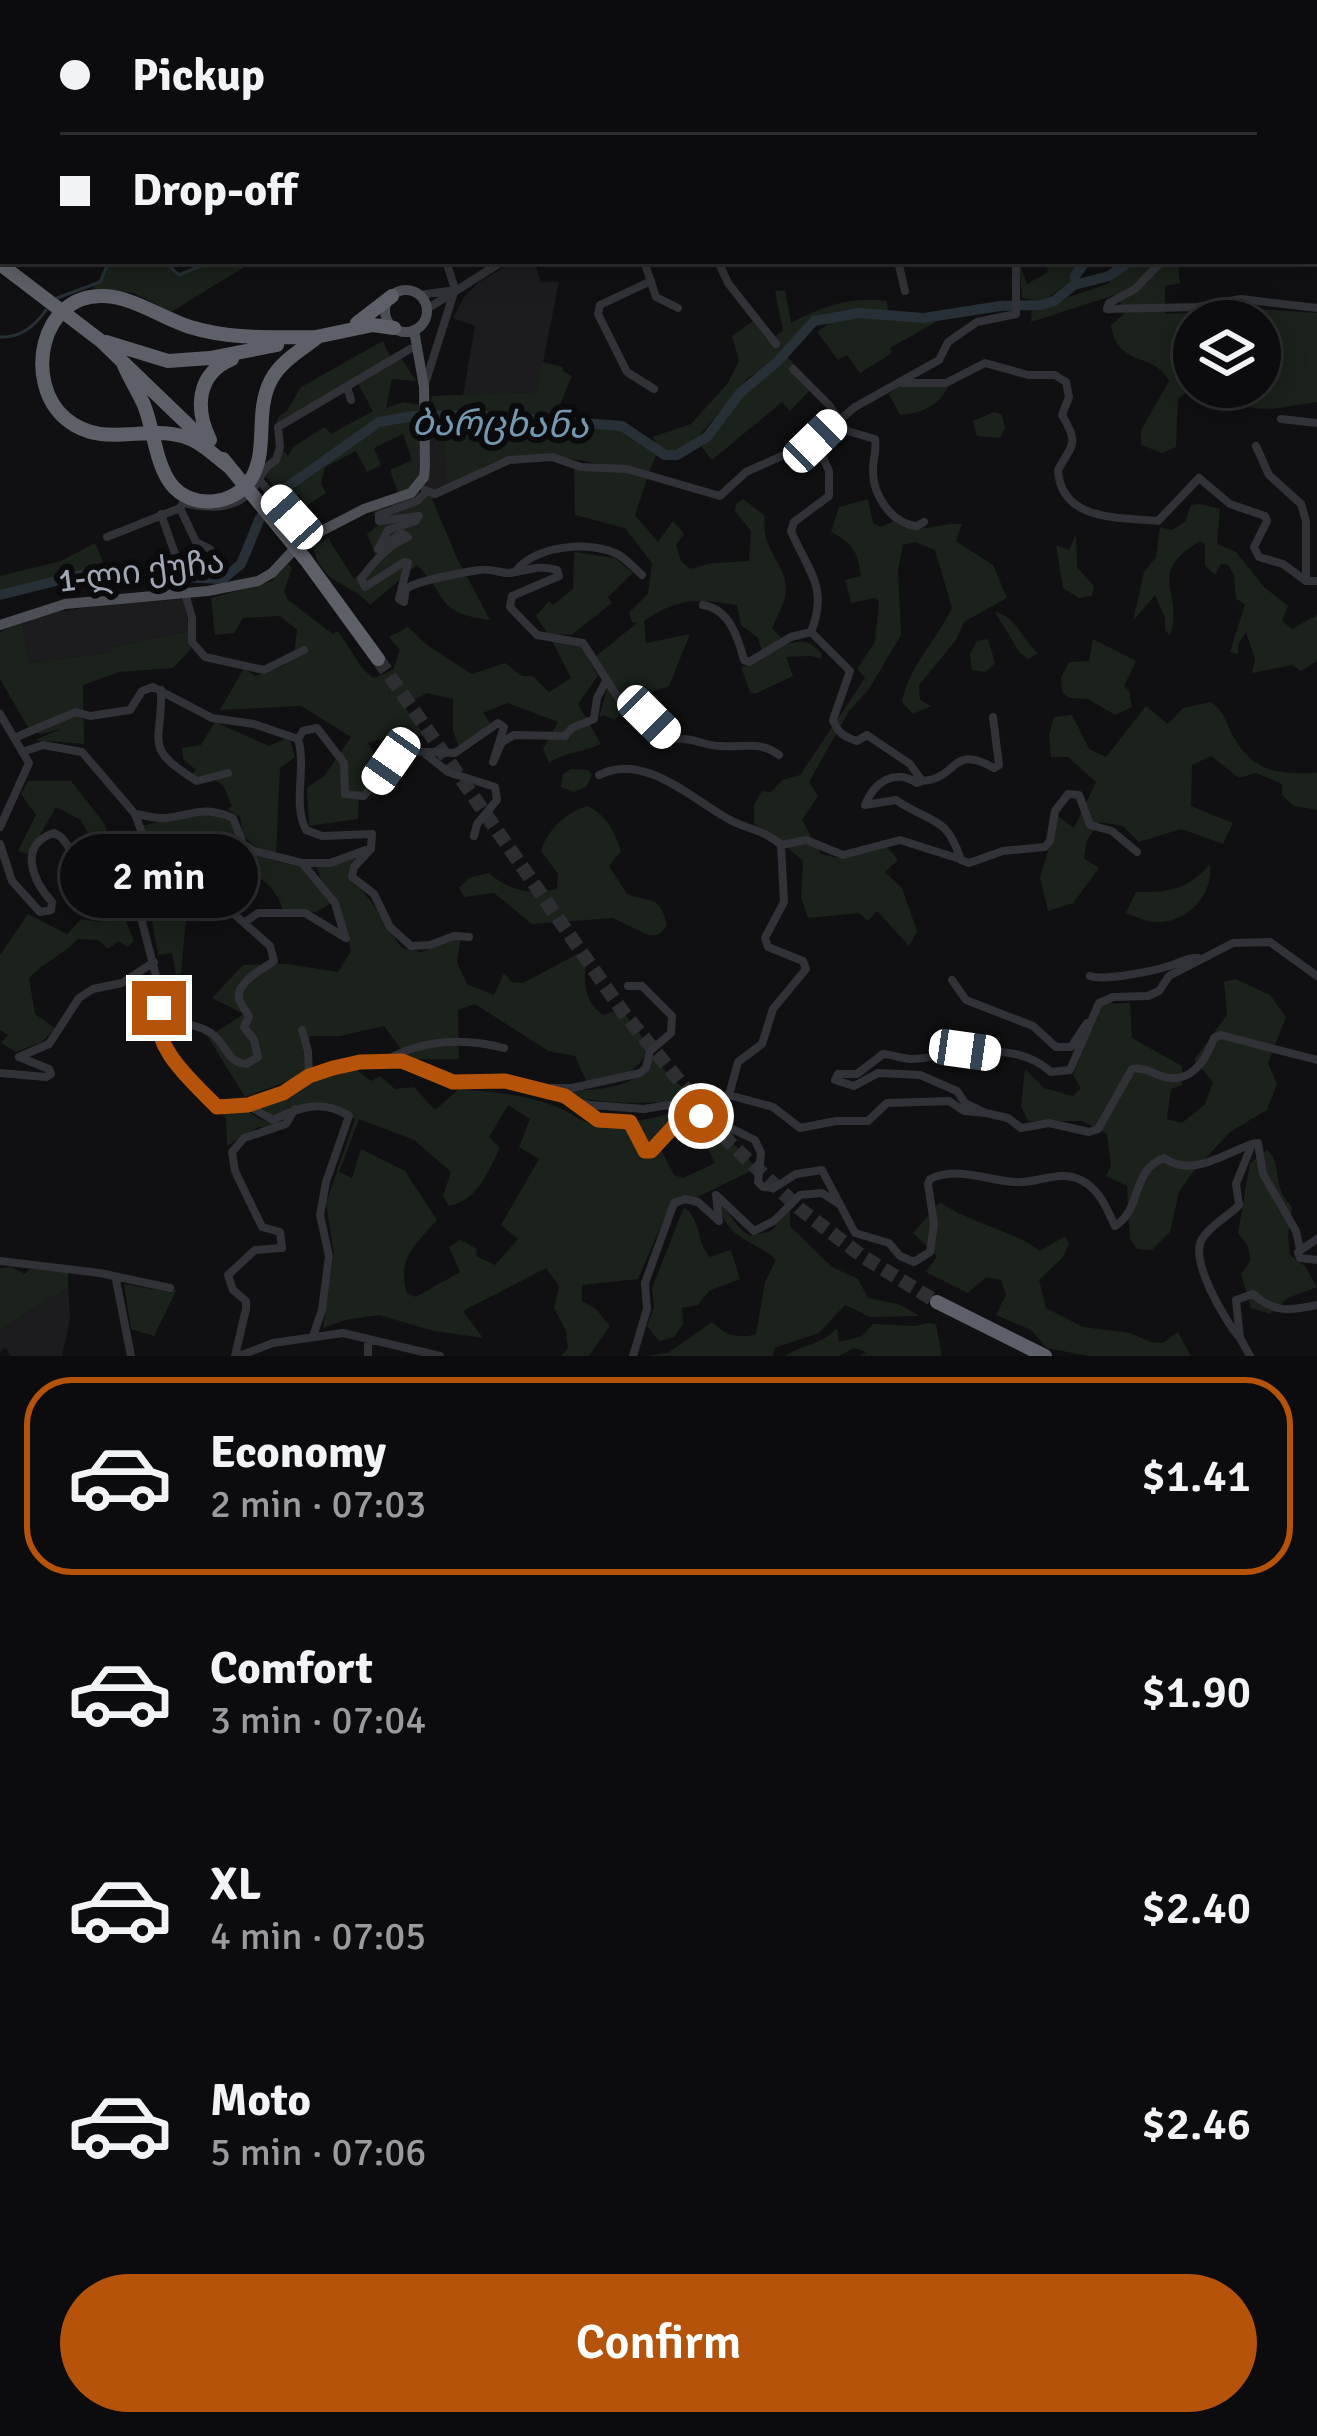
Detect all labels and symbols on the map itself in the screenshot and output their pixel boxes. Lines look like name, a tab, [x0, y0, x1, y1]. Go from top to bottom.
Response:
water label: ბარცხანა	[411, 400, 589, 449]
car	[777, 403, 853, 479]
car	[255, 478, 329, 556]
street label: 1-ლი ქუჩა	[56, 541, 227, 602]
car	[611, 679, 687, 755]
car	[356, 721, 426, 801]
callout: 2 min	[60, 834, 258, 918]
route end	[132, 981, 186, 1035]
car	[927, 1027, 1003, 1073]
route start	[674, 1089, 728, 1143]

